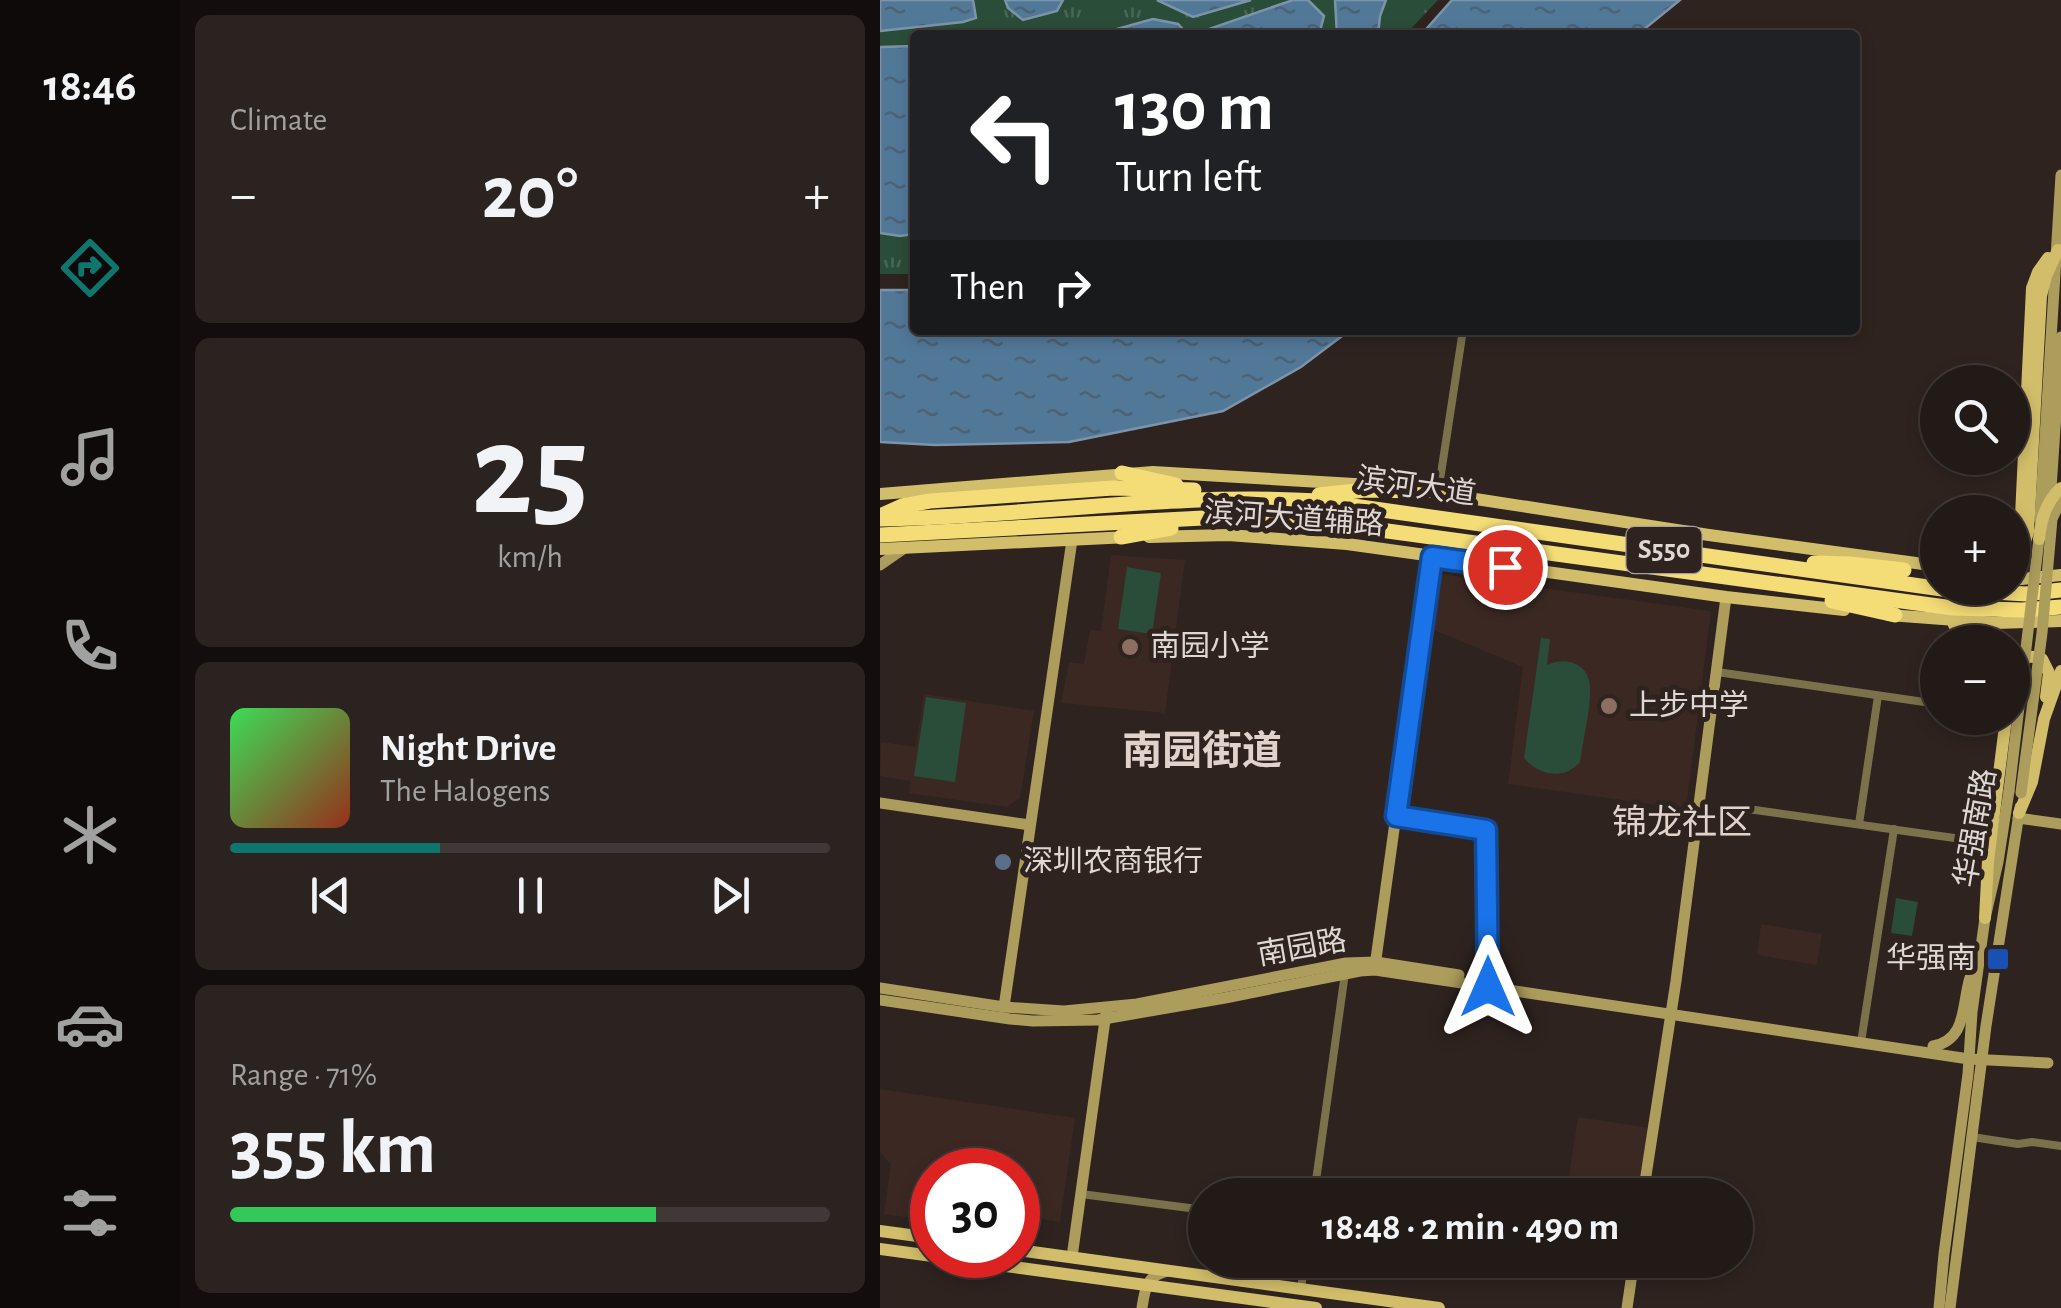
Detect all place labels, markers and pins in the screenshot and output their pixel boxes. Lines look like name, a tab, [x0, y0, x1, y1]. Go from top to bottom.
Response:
pin	[1463, 525, 1548, 610]
place label: 南园小学	[1150, 630, 1270, 662]
marker: 南园小学	[1119, 636, 1141, 658]
place label: 上步中学	[1629, 689, 1749, 721]
marker: 上步中学	[1598, 695, 1620, 717]
place label: 深圳农商银行	[1023, 845, 1203, 877]
marker: 深圳农商银行	[992, 851, 1014, 873]
place label: 华强南	[1886, 942, 1976, 974]
marker: 华强南	[1985, 946, 2011, 972]

